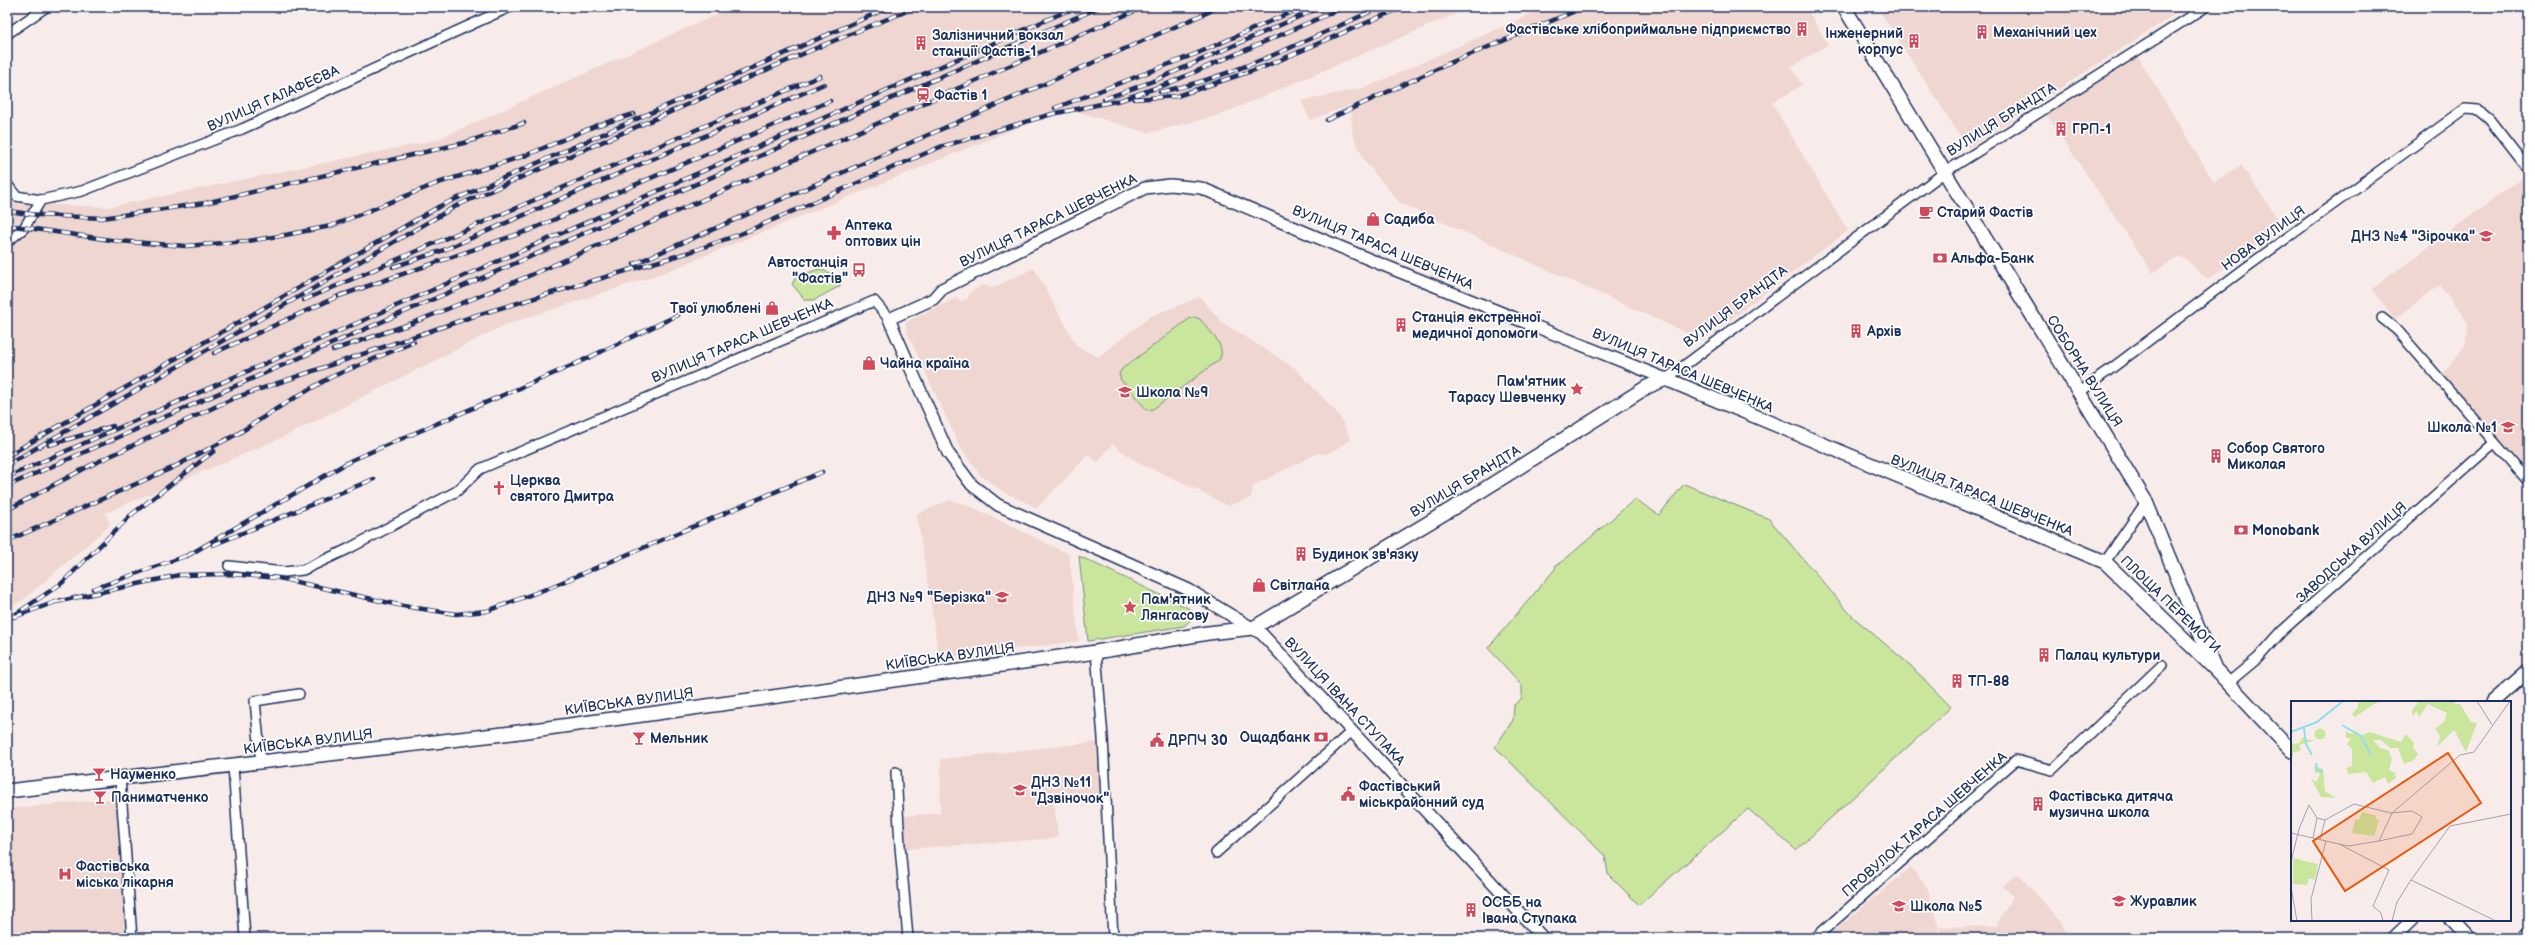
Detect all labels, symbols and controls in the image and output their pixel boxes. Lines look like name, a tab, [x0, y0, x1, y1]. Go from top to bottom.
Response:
place label: Фастівське хлібоприймальне підприємство	[1506, 21, 1791, 38]
building icon: Фастівське хлібоприймальне підприємство	[1794, 21, 1810, 37]
building icon: Механічний цех	[1974, 24, 1990, 40]
place label: Механічний цех	[1993, 24, 2097, 41]
place label: Інженерний корпус	[1825, 25, 1903, 58]
place label: Залізничний вокзал станції Фастів-1	[932, 27, 1064, 60]
building icon: Інженерний корпус	[1906, 33, 1922, 49]
building icon: Залізничний вокзал станції Фастів-1	[913, 35, 929, 51]
street label: ВУЛИЦЯ ГАЛАФЕЄВА	[205, 62, 342, 135]
street label: ВУЛИЦЯ БРАНДТА	[1944, 79, 2059, 160]
station icon: Фастів 1	[915, 87, 931, 103]
place label: Фастів 1	[934, 87, 987, 104]
building icon: ГРП-1	[2053, 121, 2069, 137]
place label: ГРП-1	[2072, 121, 2111, 138]
street label: ВУЛИЦЯ ТАРАСА ШЕВЧЕНКА	[957, 170, 1140, 271]
street label: ВУЛИЦЯ ТАРАСА ШЕВЧЕНКА	[1290, 202, 1476, 294]
street label: НОВА ВУЛИЦЯ	[2218, 202, 2309, 274]
cafe icon: Старий Фастів	[1918, 204, 1934, 220]
place label: Старий Фастів	[1937, 204, 2033, 221]
shop icon: Садиба	[1365, 211, 1381, 227]
place label: Садиба	[1384, 211, 1435, 228]
place label: Аптека оптових цін	[844, 217, 921, 250]
pharmacy icon: Аптека оптових цін	[826, 225, 842, 241]
place label: ДНЗ №4 "Зірочка"	[2351, 228, 2475, 245]
school or university icon: ДНЗ №4 "Зірочка"	[2478, 228, 2494, 244]
bank icon: Альфа-Банк	[1932, 250, 1948, 266]
place label: Альфа-Банк	[1950, 250, 2035, 267]
place label: Автостанція "Фастів"	[767, 254, 848, 287]
bus stop icon: Автостанція "Фастів"	[851, 262, 867, 278]
street label: ВУЛИЦЯ БРАНДТА	[1680, 262, 1791, 351]
street label: ВУЛИЦЯ ТАРАСА ШЕВЧЕНКА	[649, 294, 836, 386]
place label: Твої улюблені	[670, 300, 761, 317]
shop icon: Твої улюблені	[764, 300, 780, 316]
place label: Станція екстренної медичної допомоги	[1412, 309, 1541, 342]
street label: СОБОРНА ВУЛИЦЯ	[2043, 312, 2126, 430]
building icon: Станція екстренної медичної допомоги	[1393, 317, 1409, 333]
building icon: Архів	[1848, 323, 1864, 339]
place label: Архів	[1866, 323, 1902, 340]
street label: ВУЛИЦЯ ТАРАСА ШЕВЧЕНКА	[1590, 325, 1776, 417]
shop icon: Чайна країна	[861, 355, 877, 371]
place label: Чайна країна	[880, 355, 970, 372]
place label: Пам'ятник Тарасу Шевченку	[1449, 373, 1566, 406]
place icon: Пам'ятник Тарасу Шевченку	[1569, 381, 1585, 397]
school or university icon: Школа №9	[1117, 384, 1133, 400]
place label: Школа №9	[1136, 384, 1208, 401]
place label: Школа №1	[2427, 419, 2497, 436]
school or university icon: Школа №1	[2500, 419, 2516, 435]
place label: Собор Святого Миколая	[2227, 440, 2325, 473]
street label: ВУЛИЦЯ БРАНДТА	[1407, 442, 1524, 521]
building icon: Собор Святого Миколая	[2208, 448, 2224, 464]
street label: ВУЛИЦЯ ТАРАСА ШЕВЧЕНКА	[1888, 451, 2076, 540]
place label: Церква святого Дмитра	[510, 472, 615, 505]
church icon: Церква святого Дмитра	[491, 480, 507, 496]
street label: ЗАВОДСЬКА ВУЛИЦЯ	[2293, 498, 2410, 606]
bank icon: Monobank	[2233, 522, 2249, 538]
place label: Monobank	[2252, 522, 2320, 539]
building icon: Будинок зв'язку	[1293, 546, 1309, 562]
place label: Будинок зв'язку	[1312, 546, 1419, 563]
street label: ПЛОЩА ПЕРЕМОГИ	[2117, 552, 2224, 657]
shop icon: Світлана	[1251, 577, 1267, 593]
place label: Світлана	[1270, 577, 1331, 594]
place label: ДНЗ №9 "Берізка"	[867, 589, 991, 606]
school or university icon: ДНЗ №9 "Берізка"	[994, 589, 1010, 605]
place label: Пам'ятник Лянгасову	[1140, 591, 1211, 624]
place icon: Пам'ятник Лянгасову	[1122, 599, 1138, 615]
street label: ВУЛИЦЯ ІВАНА СТУПАКА	[1281, 634, 1409, 769]
street label: КИЇВСЬКА ВУЛИЦЯ	[884, 639, 1016, 674]
building icon: Палац культури	[2036, 647, 2052, 663]
place label: Палац культури	[2055, 647, 2160, 664]
building icon: ТП-88	[1949, 673, 1965, 689]
place label: ТП-88	[1968, 673, 2010, 690]
street label: КИЇВСЬКА ВУЛИЦЯ	[563, 684, 695, 719]
inset map	[2291, 701, 2511, 921]
street label: КИЇВСЬКА ВУЛИЦЯ	[242, 725, 374, 758]
place label: Ощадбанк	[1240, 729, 1310, 746]
bank icon: Ощадбанк	[1313, 729, 1329, 745]
bar icon: Мельник	[631, 730, 647, 746]
place label: Мельник	[650, 730, 708, 747]
public building icon: ДРПЧ 30	[1149, 732, 1165, 748]
place label: ДРПЧ 30	[1168, 732, 1228, 749]
street label: ПРОВУЛОК ТАРАСА ШЕВЧЕНКА	[1838, 748, 2011, 901]
bar icon: Науменко	[91, 766, 107, 782]
place label: Науменко	[110, 766, 176, 783]
place label: ДНЗ №11 "Дзвіночок"	[1031, 774, 1109, 807]
place label: Фастівський міськрайонний суд	[1359, 778, 1485, 811]
school or university icon: ДНЗ №11 "Дзвіночок"	[1012, 782, 1028, 798]
public building icon: Фастівський міськрайонний суд	[1340, 786, 1356, 802]
place label: Фастівська дитяча музична школа	[2049, 788, 2174, 821]
bar icon: Паниматченко	[92, 789, 108, 805]
place label: Паниматченко	[111, 789, 209, 806]
building icon: Фастівська дитяча музична школа	[2030, 796, 2046, 812]
place label: Фастівська міська лікарня	[76, 858, 174, 891]
hospital icon: Фастівська міська лікарня	[57, 866, 73, 882]
school or university icon: Журавлик	[2111, 893, 2127, 909]
place label: Журавлик	[2130, 893, 2197, 910]
place label: ОСББ на Івана Ступака	[1482, 894, 1578, 927]
school or university icon: Школа №5	[1891, 898, 1907, 914]
place label: Школа №5	[1910, 898, 1982, 915]
building icon: ОСББ на Івана Ступака	[1463, 902, 1479, 918]

